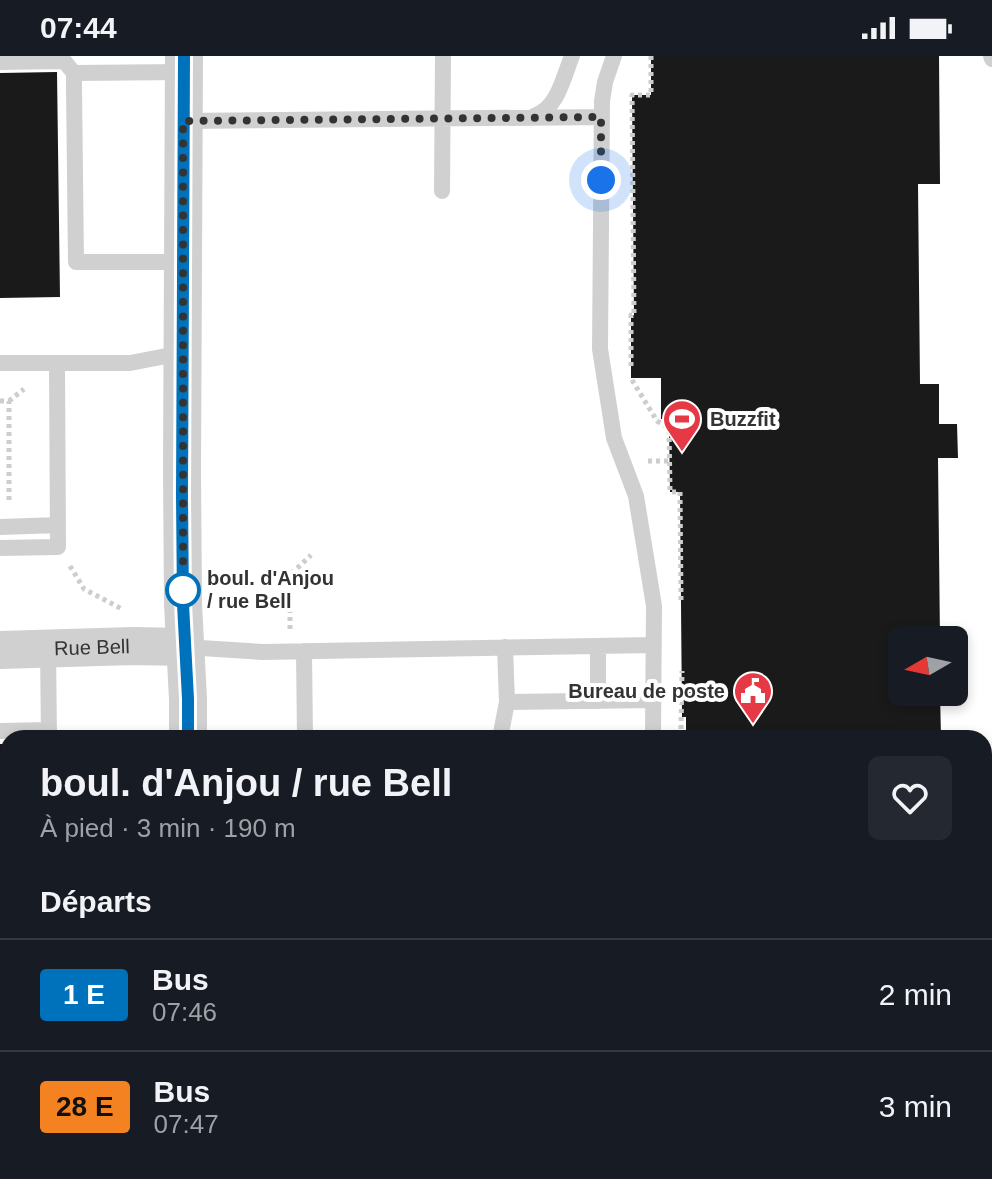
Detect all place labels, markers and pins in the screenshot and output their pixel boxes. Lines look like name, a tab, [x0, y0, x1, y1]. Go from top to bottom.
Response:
sports icon: Buzzfit	[661, 398, 703, 453]
place label: Buzzfit	[710, 408, 776, 430]
place label: boul. d'Anjou / rue Bell	[207, 567, 334, 612]
marker: boul. d'Anjou / rue Bell	[166, 573, 200, 607]
public building icon: Bureau de poste	[732, 670, 774, 725]
place label: Bureau de poste	[568, 680, 725, 702]

